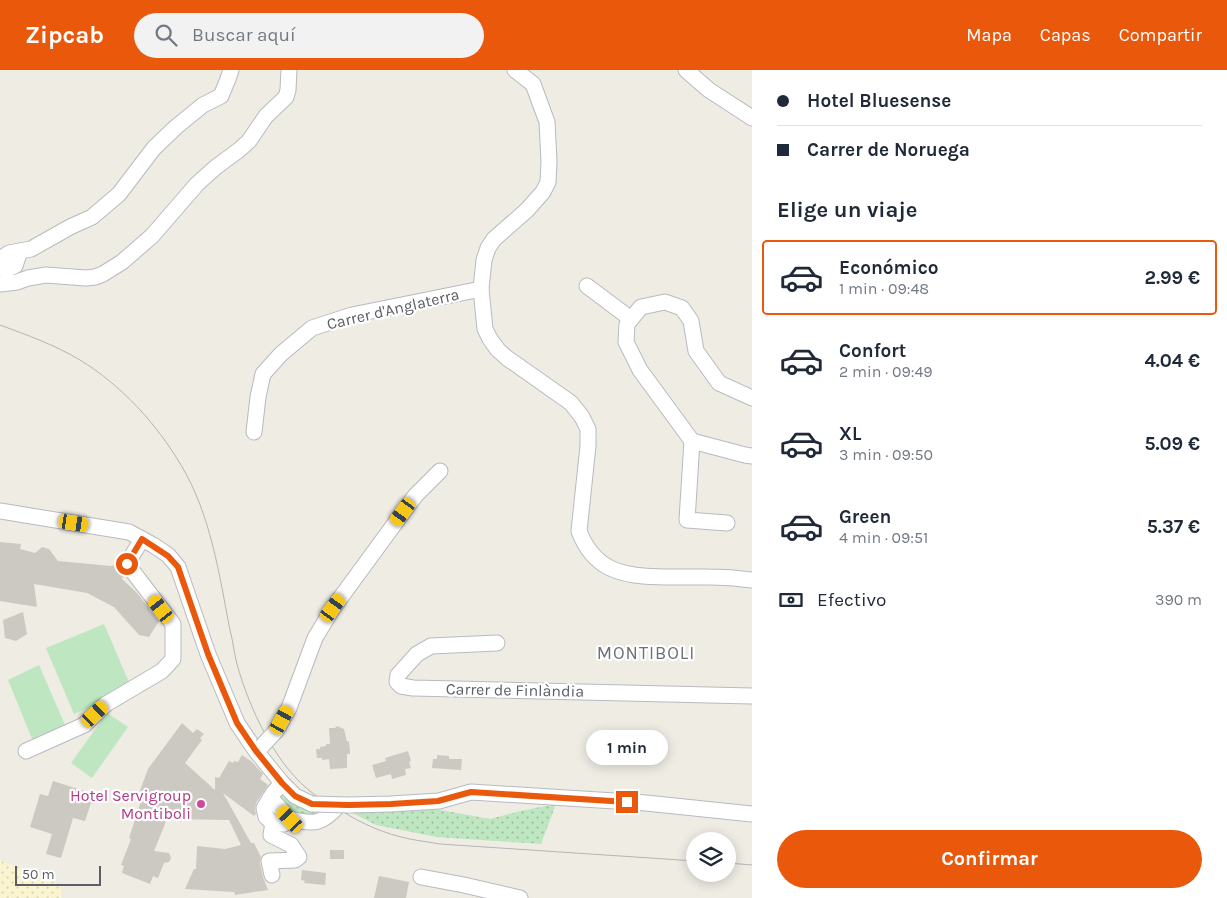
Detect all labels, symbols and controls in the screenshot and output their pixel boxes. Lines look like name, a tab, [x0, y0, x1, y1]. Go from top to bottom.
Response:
search box	[134, 13, 484, 58]
text: Zipcab	[25, 21, 104, 49]
icon: search	[152, 21, 180, 49]
text: Buscar aquí	[192, 24, 296, 46]
text: Mapa	[966, 24, 1012, 46]
text: Capas	[1040, 24, 1091, 46]
text: Compartir	[1119, 24, 1202, 46]
text: Hotel Bluesense	[807, 90, 951, 112]
text: Carrer de Noruega	[807, 139, 970, 161]
text: Elige un viaje	[777, 197, 917, 223]
icon: car	[779, 255, 824, 300]
text: Económico	[839, 257, 939, 279]
text: 2.99 €	[1144, 267, 1200, 289]
text: 1 min · 09:48	[839, 279, 929, 298]
street label: Carrer d'Anglaterra	[325, 285, 461, 333]
icon: car	[779, 338, 824, 383]
text: Confort	[839, 340, 906, 362]
text: 4.04 €	[1144, 350, 1200, 372]
text: 2 min · 09:49	[839, 362, 933, 381]
icon: car	[779, 421, 824, 466]
text: XL	[839, 423, 861, 445]
text: 5.09 €	[1144, 433, 1200, 455]
text: 3 min · 09:50	[839, 445, 933, 464]
car	[388, 495, 417, 529]
icon: car	[779, 504, 824, 549]
text: Green	[839, 506, 891, 528]
car	[58, 513, 89, 533]
text: 5.37 €	[1147, 516, 1200, 538]
text: 4 min · 09:51	[839, 528, 928, 547]
route start	[116, 553, 138, 575]
icon: cash	[777, 586, 805, 614]
text: Efectivo	[817, 589, 886, 611]
text: 390 m	[1155, 590, 1202, 609]
car	[318, 591, 347, 625]
car	[145, 593, 176, 625]
district label: MONTIBOLI	[597, 642, 695, 664]
street label: Carrer de Finlàndia	[446, 679, 584, 701]
car	[78, 698, 111, 730]
car	[268, 703, 295, 737]
callout: 1 min	[586, 730, 668, 764]
text: 1 min	[607, 738, 647, 757]
place label: Hotel Servigroup Montiboli	[70, 786, 191, 823]
route end	[616, 791, 638, 813]
marker: Hotel Servigroup Montiboli	[195, 798, 207, 810]
car	[274, 803, 305, 835]
button: Confirmar	[777, 830, 1202, 888]
map controls	[686, 832, 736, 882]
button: layers	[686, 832, 736, 882]
scale bar	[15, 863, 101, 886]
text: 50 m	[22, 866, 55, 883]

